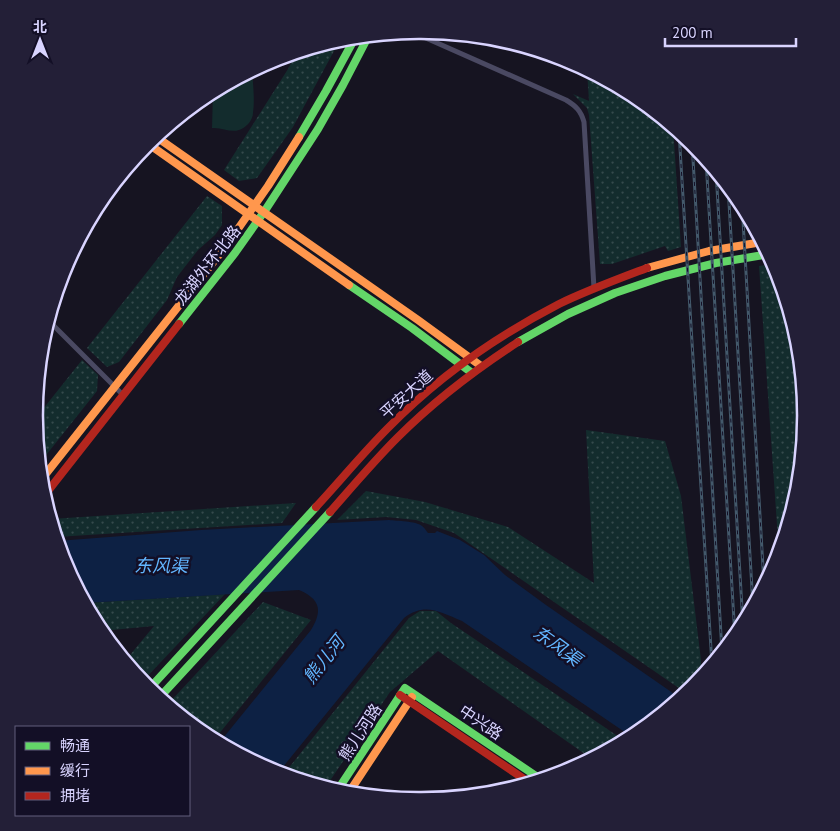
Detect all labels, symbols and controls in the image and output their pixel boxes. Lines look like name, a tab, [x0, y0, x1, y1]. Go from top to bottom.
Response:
north arrow	[15, 15, 65, 65]
scale bar	[665, 15, 796, 47]
text: 北	[33, 18, 47, 36]
text: 200 m	[672, 23, 713, 42]
street label: 龙湖外环北路	[170, 221, 244, 309]
street label: 平安大道	[376, 365, 436, 423]
water label: 东风渠	[134, 554, 191, 577]
water label: 东风渠	[529, 620, 588, 673]
water label: 熊儿河	[298, 629, 351, 688]
street label: 熊儿河路	[334, 700, 386, 764]
street label: 中兴路	[456, 700, 506, 744]
legend	[15, 726, 190, 816]
text: 畅通	[60, 736, 90, 755]
text: 缓行	[60, 761, 90, 780]
text: 拥堵	[60, 786, 90, 805]

